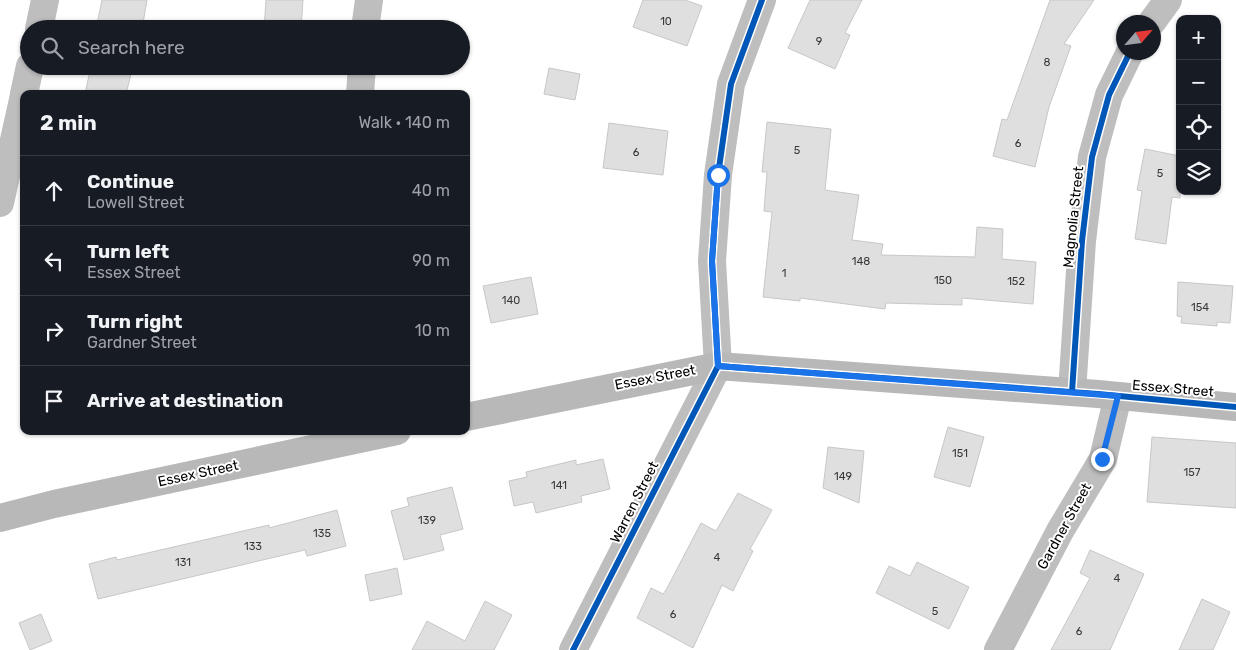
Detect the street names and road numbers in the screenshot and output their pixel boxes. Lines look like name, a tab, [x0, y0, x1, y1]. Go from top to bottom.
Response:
street label: Magnolia Street	[1060, 165, 1087, 269]
street label: Essex Street	[613, 361, 697, 394]
street label: Essex Street	[1131, 376, 1215, 401]
street label: Essex Street	[156, 457, 240, 490]
street label: Warren Street	[607, 458, 663, 546]
street label: Gardner Street	[1034, 480, 1095, 572]

